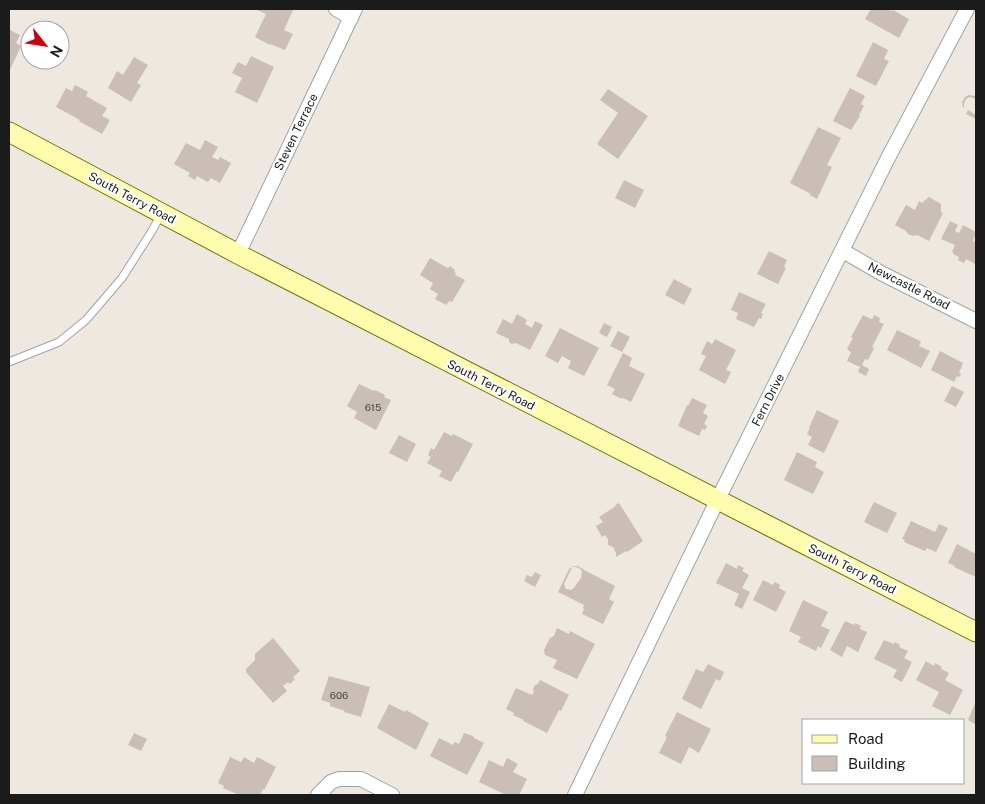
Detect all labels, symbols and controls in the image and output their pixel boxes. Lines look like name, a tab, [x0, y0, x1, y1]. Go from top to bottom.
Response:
north arrow	[20, 20, 70, 70]
text: N	[47, 43, 66, 60]
street label: Steven Terrace	[271, 91, 321, 173]
street label: South Terry Road	[86, 169, 178, 227]
street label: Newcastle Road	[866, 259, 952, 313]
street label: South Terry Road	[445, 357, 537, 413]
street label: Fern Drive	[749, 371, 787, 429]
house number: 615	[365, 401, 381, 413]
street label: South Terry Road	[806, 541, 898, 597]
house number: 606	[330, 689, 348, 701]
legend	[802, 719, 965, 784]
text: Road	[848, 730, 884, 747]
text: Building	[848, 755, 906, 772]

